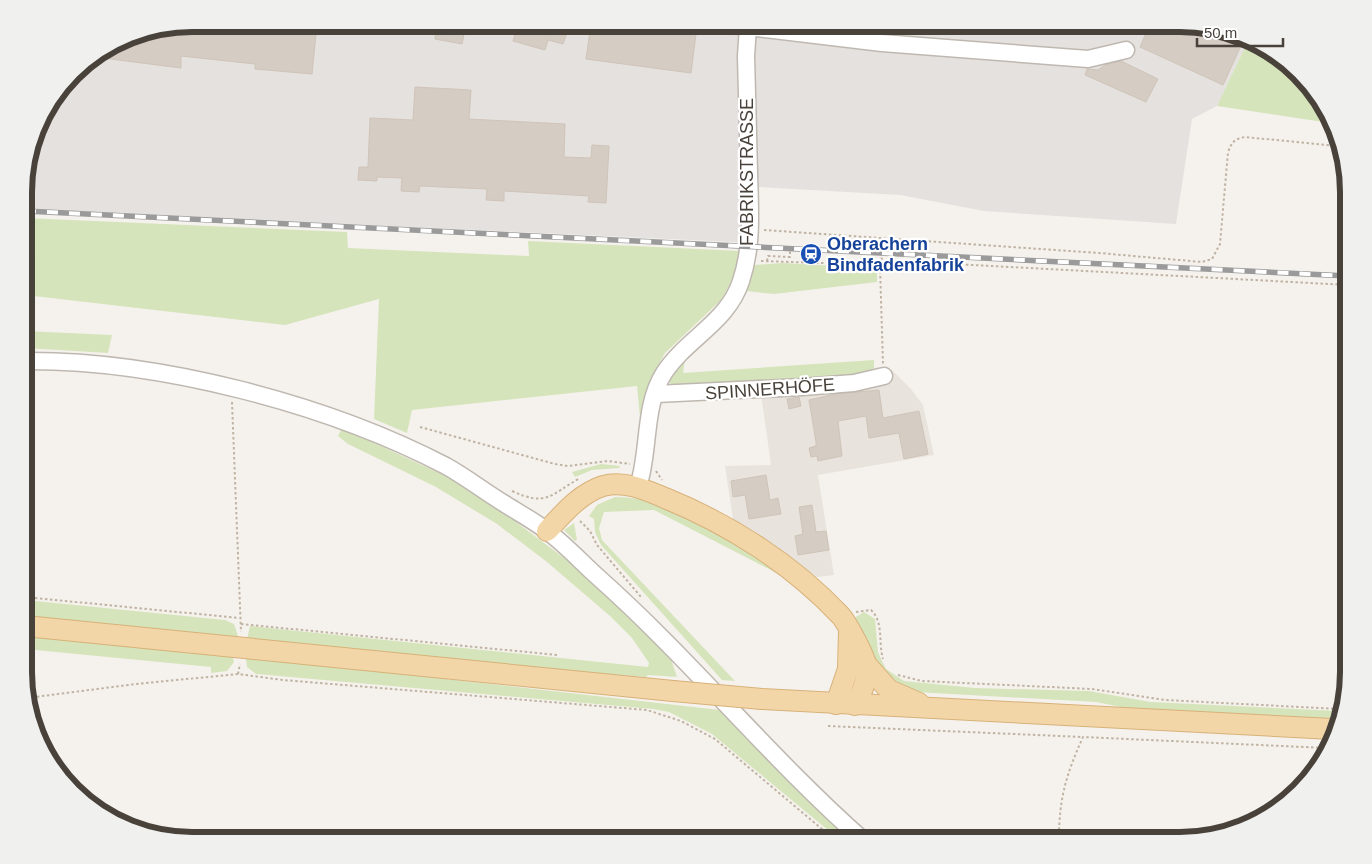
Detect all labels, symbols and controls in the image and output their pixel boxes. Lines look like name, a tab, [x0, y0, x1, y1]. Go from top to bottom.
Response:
scale bar	[1197, 15, 1283, 47]
text: 50 m	[1204, 24, 1237, 41]
street label: FABRIKSTRASSE	[737, 98, 757, 246]
place label: Oberachern Bindfadenfabrik	[827, 234, 965, 275]
station icon: Oberachern Bindfadenfabrik	[799, 242, 823, 266]
street label: SPINNERHÖFE	[704, 374, 836, 404]

